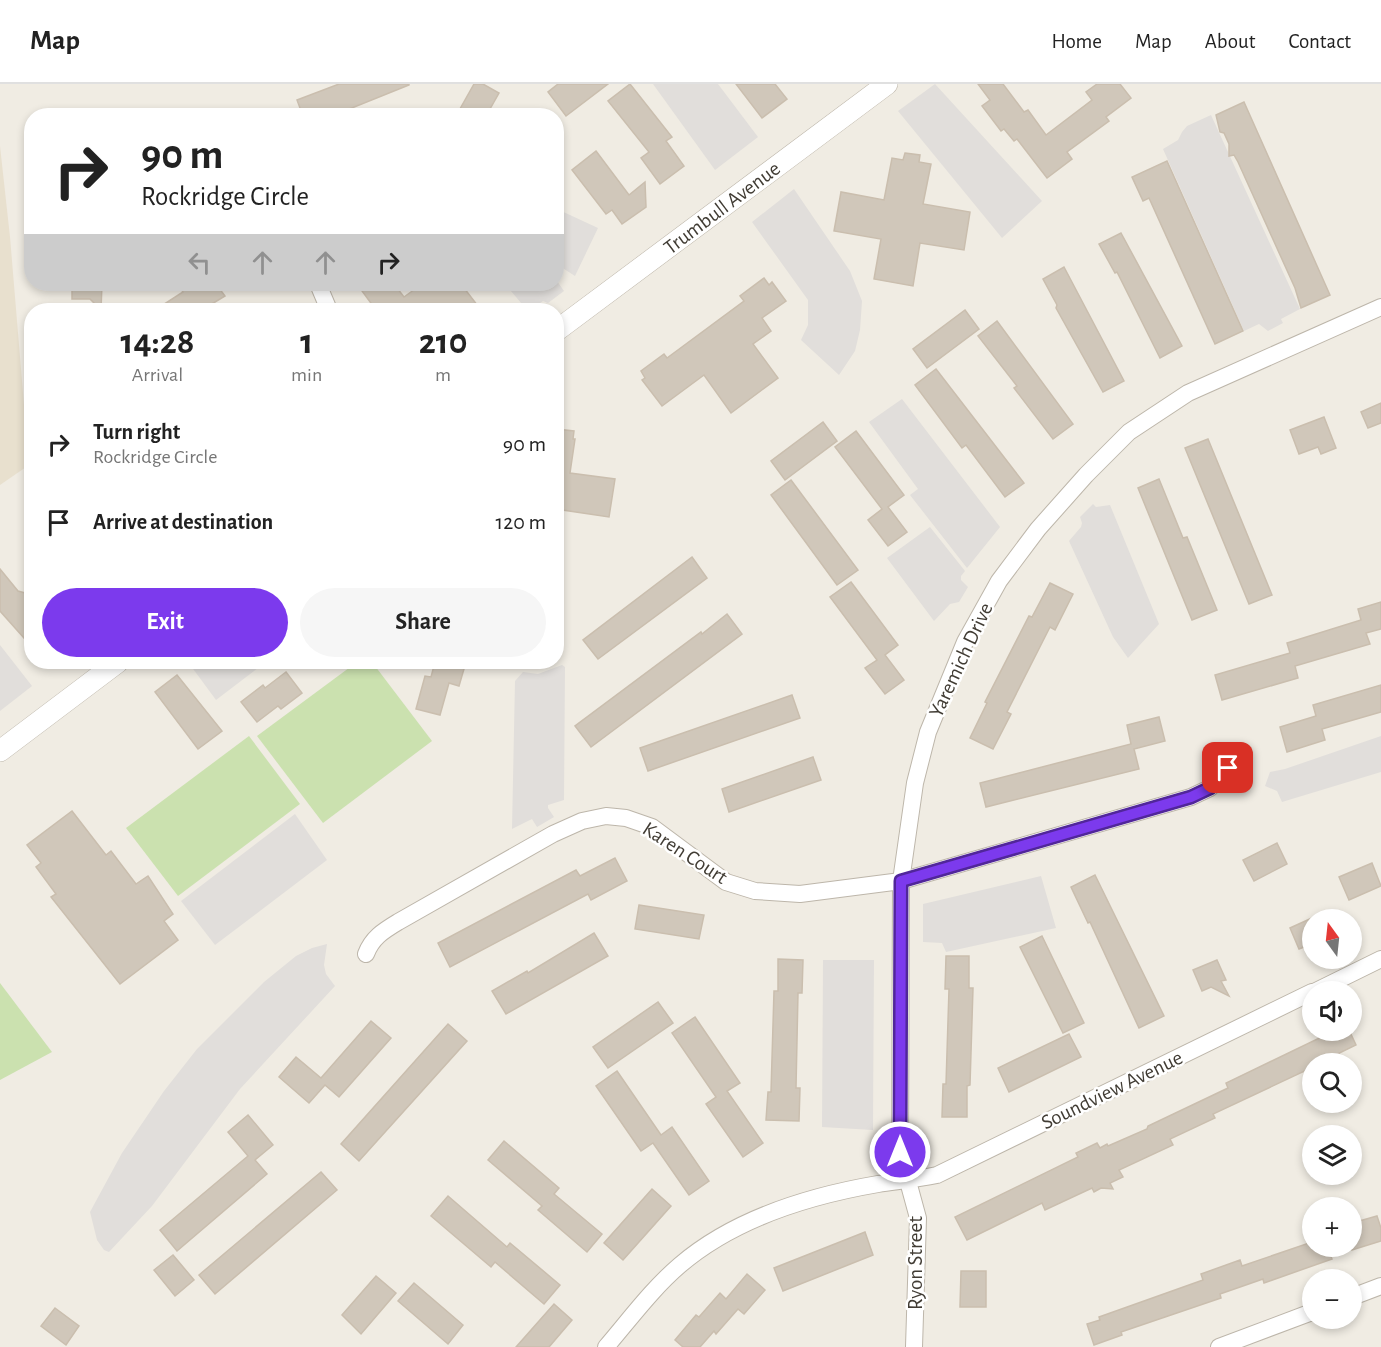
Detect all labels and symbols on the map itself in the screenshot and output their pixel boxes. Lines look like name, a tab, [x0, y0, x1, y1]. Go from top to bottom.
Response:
street label: Trumbull Avenue	[660, 158, 784, 258]
street label: Yaremich Drive	[925, 599, 997, 721]
pin	[1202, 742, 1253, 793]
street label: Karen Court	[639, 818, 731, 888]
north arrow	[1302, 909, 1362, 969]
street label: Soundview Avenue	[1038, 1047, 1186, 1133]
position arrow	[868, 1120, 932, 1184]
street label: Ryon Street	[905, 1216, 926, 1310]

